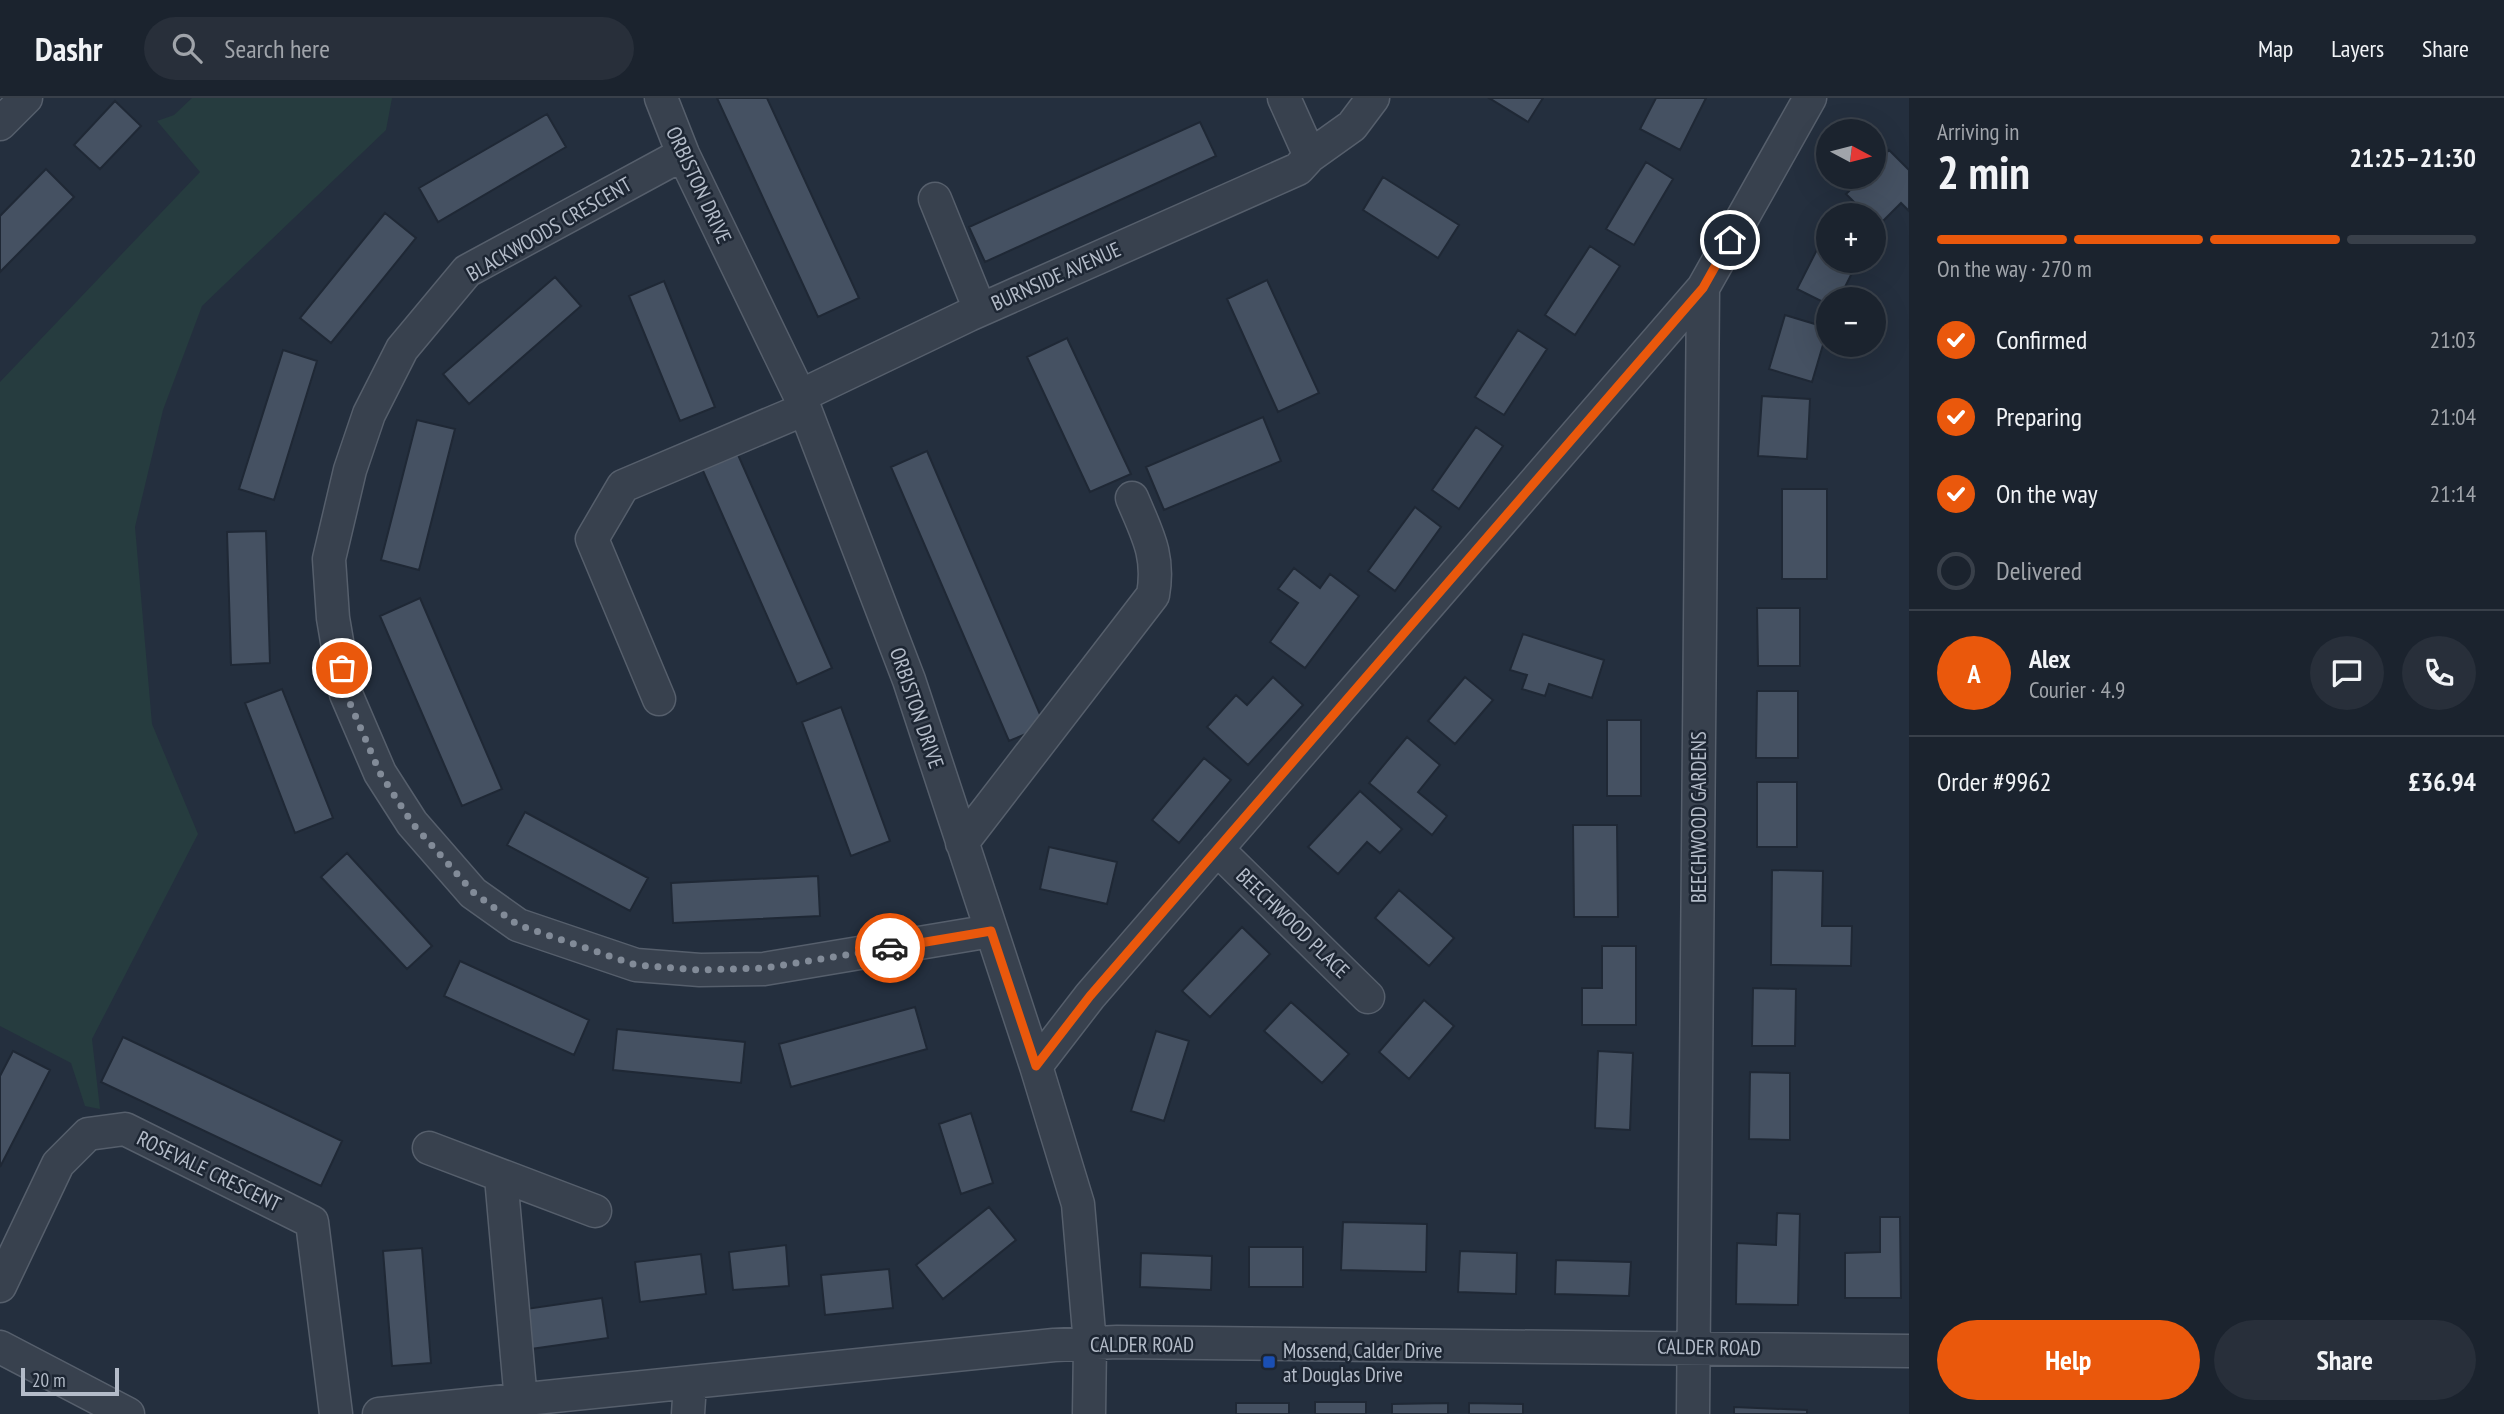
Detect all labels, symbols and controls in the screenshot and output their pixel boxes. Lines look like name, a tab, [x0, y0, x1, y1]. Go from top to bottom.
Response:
search box	[144, 17, 634, 80]
text: Dashr	[35, 27, 102, 70]
icon: search	[168, 29, 206, 67]
text: Search here	[224, 32, 330, 65]
text: Map	[2258, 33, 2293, 64]
text: Layers	[2331, 33, 2384, 64]
text: Share	[2422, 33, 2469, 64]
text: Arriving in	[1937, 117, 2019, 146]
north arrow	[1816, 119, 1886, 189]
map controls	[1816, 119, 1886, 357]
street label: ORBISTON DRIVE	[660, 122, 738, 248]
text: 21:25–21:30	[2349, 141, 2476, 174]
text: 2 min	[1937, 142, 2030, 202]
street label: BLACKWOODS CRESCENT	[462, 170, 637, 287]
button: +	[1816, 203, 1886, 273]
pin	[1700, 210, 1760, 270]
icon: home	[1711, 221, 1749, 259]
street label: BURNSIDE AVENUE	[987, 235, 1125, 317]
text: On the way · 270 m	[1937, 254, 2092, 283]
button: −	[1816, 287, 1886, 357]
icon: check	[1937, 321, 1975, 359]
text: Confirmed	[1996, 323, 2087, 356]
text: 21:03	[2430, 325, 2476, 354]
icon: check	[1937, 398, 1975, 436]
text: Preparing	[1996, 400, 2082, 433]
text: 21:04	[2430, 402, 2476, 431]
icon: check	[1937, 475, 1975, 513]
text: On the way	[1996, 477, 2098, 510]
text: 21:14	[2430, 479, 2476, 508]
text: Delivered	[1996, 554, 2082, 587]
button: chat	[2310, 636, 2384, 710]
button: phone	[2402, 636, 2476, 710]
pin	[312, 638, 372, 698]
text: Alex	[2029, 642, 2070, 675]
street label: ORBISTON DRIVE	[884, 644, 950, 772]
icon: bag	[323, 649, 361, 687]
text: A	[1967, 657, 1981, 690]
text: Courier · 4.9	[2029, 675, 2125, 704]
street label: BEECHWOOD GARDENS	[1685, 731, 1712, 903]
text: Order #9962	[1937, 765, 2052, 798]
text: £36.94	[2408, 765, 2476, 798]
street label: BEECHWOOD PLACE	[1231, 862, 1355, 984]
courier	[855, 913, 925, 983]
icon: car	[871, 929, 909, 967]
street label: ROSEVALE CRESCENT	[133, 1124, 286, 1218]
button: Help	[1937, 1320, 2200, 1400]
button: Share	[2214, 1320, 2476, 1400]
street label: CALDER ROAD	[1090, 1331, 1194, 1358]
street label: CALDER ROAD	[1657, 1333, 1761, 1361]
place label: Mossend, Calder Drive at Douglas Drive	[1283, 1337, 1442, 1388]
marker: Mossend, Calder Drive at Douglas Drive	[1261, 1354, 1277, 1370]
scale bar	[21, 1365, 119, 1397]
text: 20 m	[32, 1368, 66, 1392]

